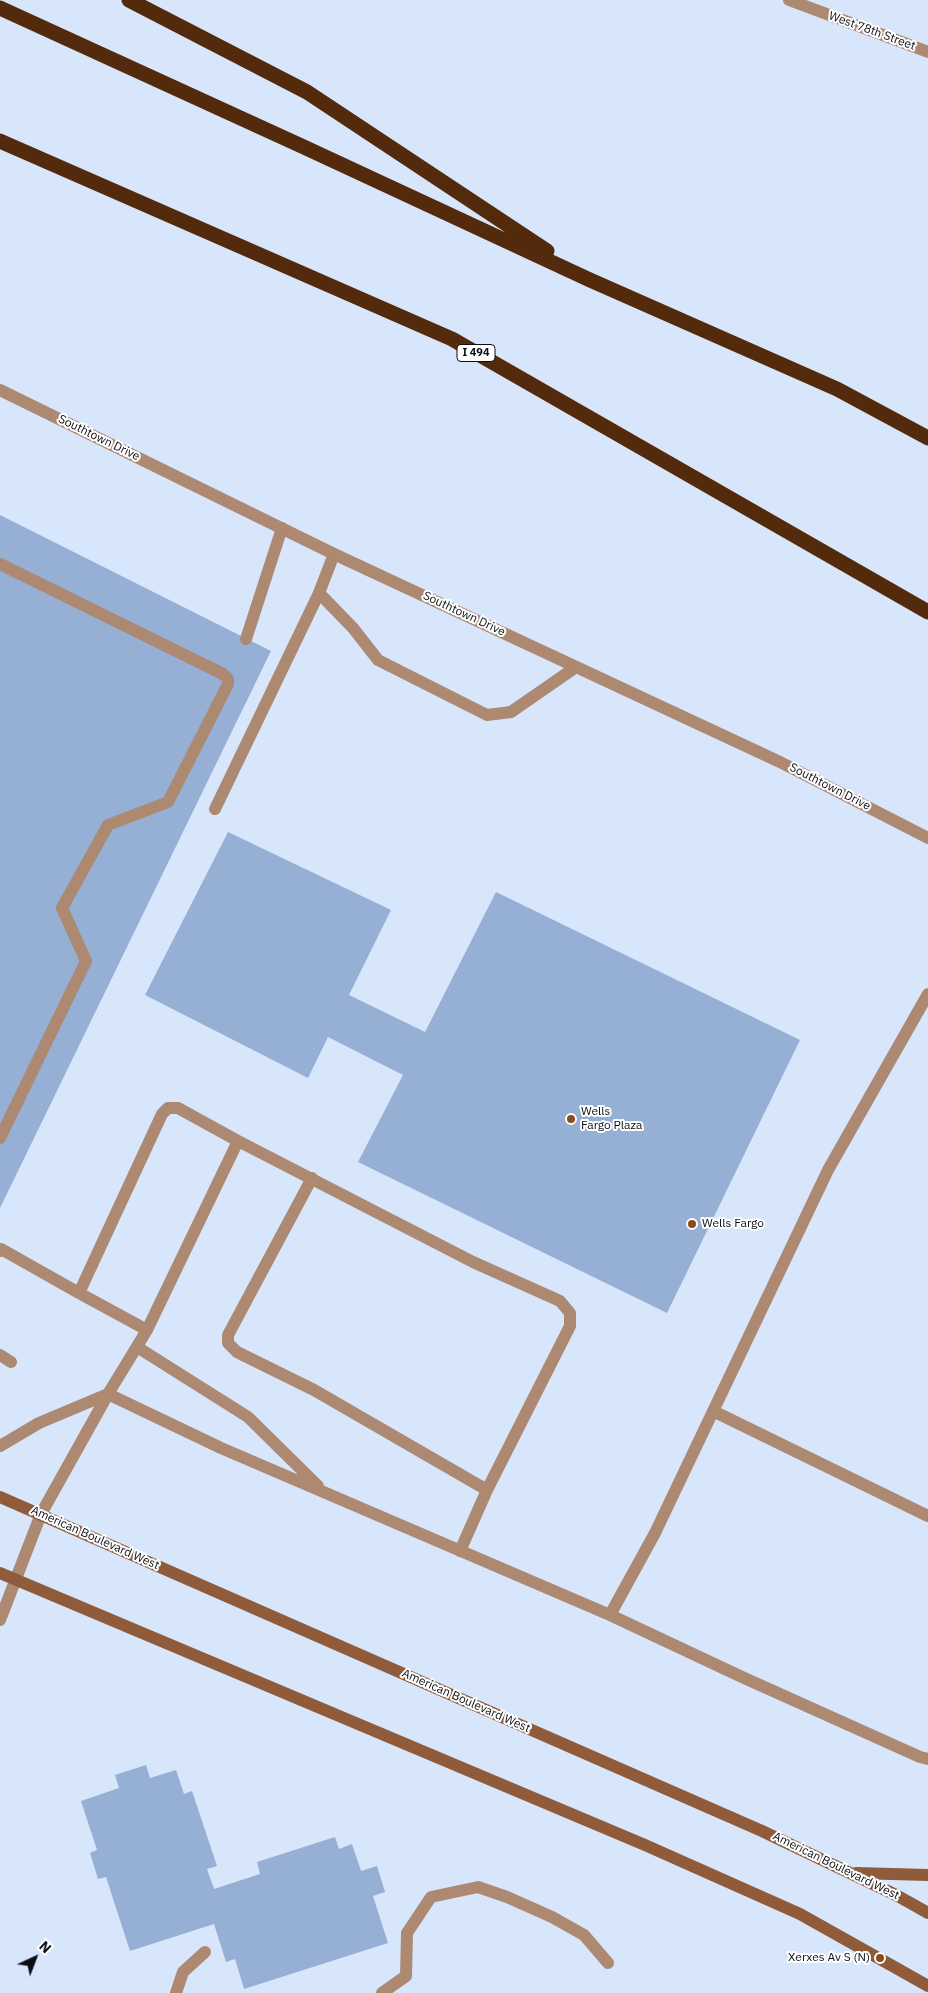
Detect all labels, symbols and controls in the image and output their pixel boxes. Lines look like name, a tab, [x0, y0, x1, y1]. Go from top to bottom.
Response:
street label: West 78th Street	[827, 9, 917, 53]
road number: I 494	[457, 344, 495, 362]
street label: Southtown Drive	[56, 412, 142, 464]
street label: Southtown Drive	[421, 589, 507, 639]
street label: Southtown Drive	[787, 760, 873, 814]
place label: Wells Fargo Plaza	[581, 1105, 642, 1133]
marker: Wells Fargo Plaza	[565, 1113, 577, 1125]
place label: Wells Fargo	[702, 1217, 764, 1231]
marker: Wells Fargo	[686, 1218, 698, 1230]
street label: American Boulevard West	[29, 1503, 161, 1573]
street label: American Boulevard West	[400, 1666, 532, 1736]
street label: American Boulevard West	[770, 1829, 902, 1903]
north arrow	[10, 1933, 60, 1983]
text: N	[35, 1937, 55, 1957]
place label: Xerxes Av S (N)	[788, 1951, 870, 1965]
marker: Xerxes Av S (N)	[874, 1952, 886, 1964]

